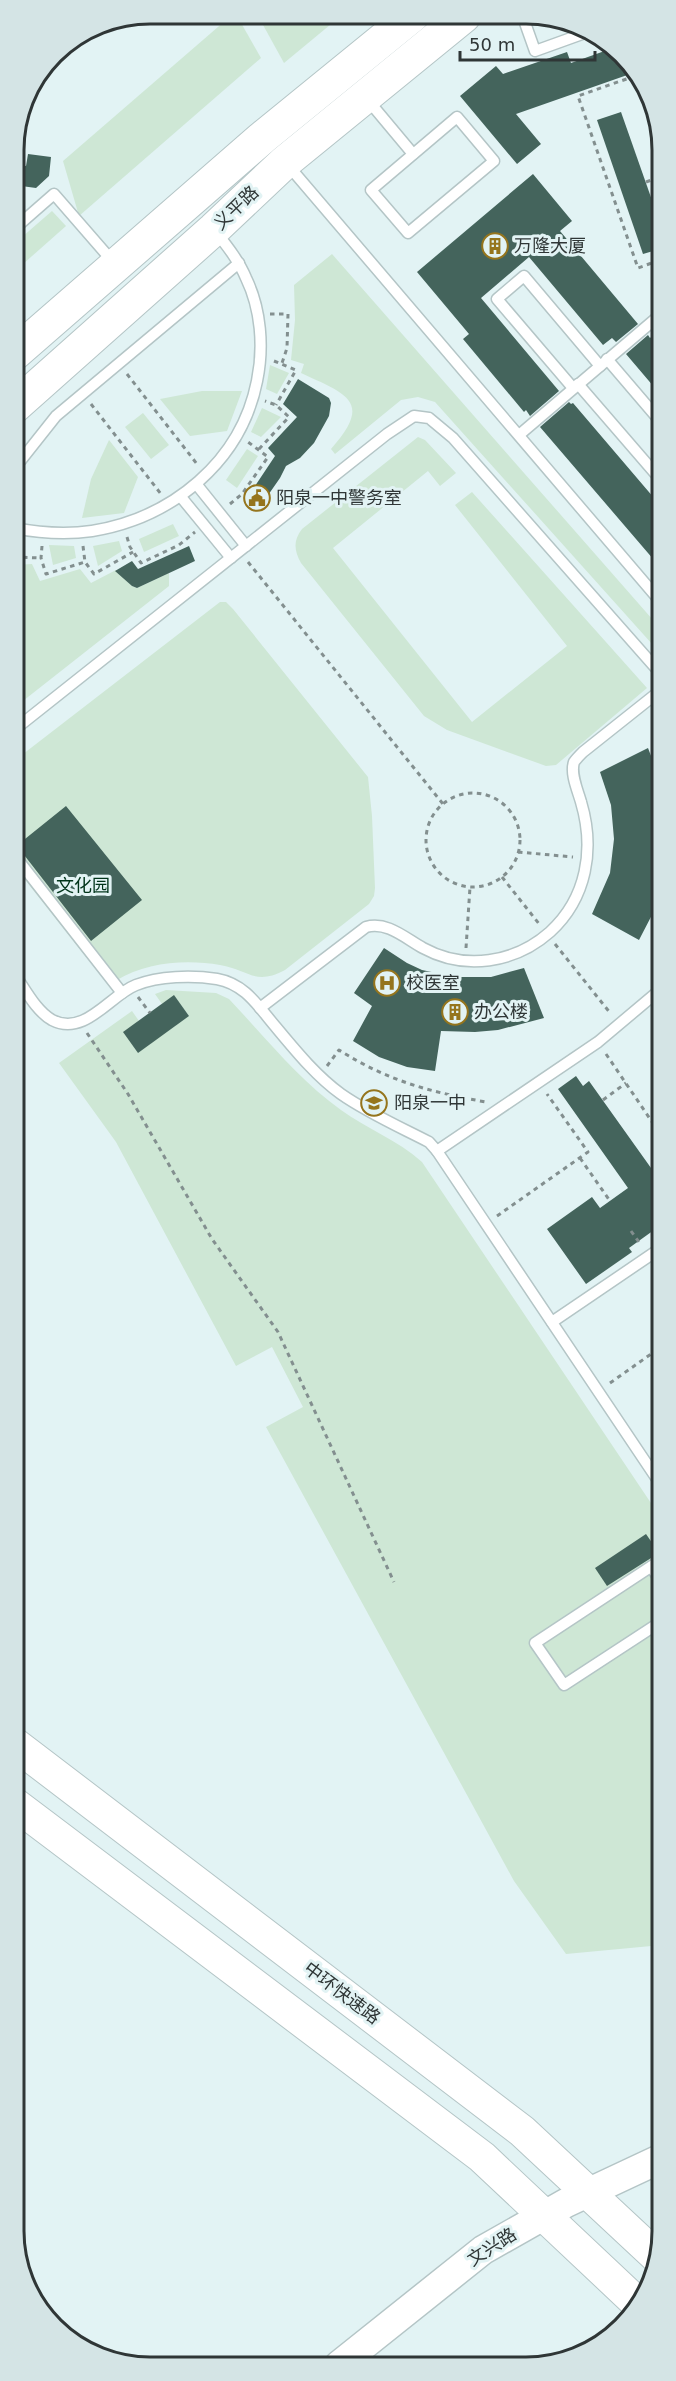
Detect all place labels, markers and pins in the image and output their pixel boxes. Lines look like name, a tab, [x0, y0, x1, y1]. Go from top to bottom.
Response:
building icon: 万隆大厦	[480, 231, 510, 261]
place label: 万隆大厦	[514, 235, 586, 256]
public building icon: 阳泉一中警务室	[242, 483, 272, 513]
place label: 阳泉一中警务室	[276, 487, 402, 508]
hospital icon: 校医室	[372, 968, 402, 998]
place label: 校医室	[406, 972, 460, 993]
building icon: 办公楼	[440, 997, 470, 1027]
place label: 办公楼	[474, 1001, 528, 1022]
school or university icon: 阳泉一中	[359, 1088, 389, 1118]
place label: 阳泉一中	[394, 1092, 466, 1113]

